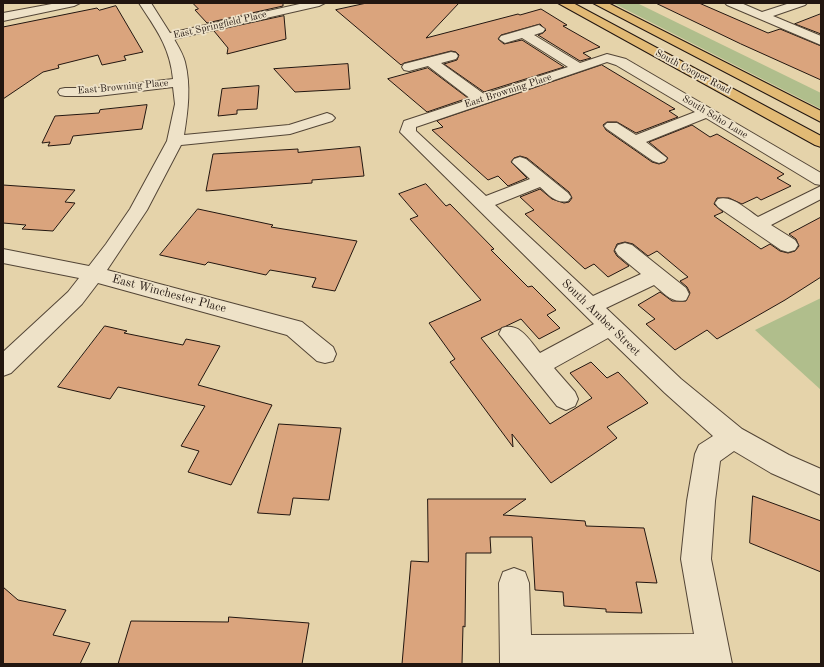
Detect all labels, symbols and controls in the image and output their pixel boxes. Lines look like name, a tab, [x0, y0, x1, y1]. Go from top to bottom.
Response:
street label: East Springfield Place	[172, 8, 268, 42]
street label: South Cooper Road	[653, 47, 733, 97]
street label: East Browning Place	[463, 71, 553, 111]
street label: East Browning Place	[77, 77, 169, 97]
street label: South Soho Lane	[680, 93, 750, 141]
street label: East Winchester Place	[110, 272, 228, 316]
street label: South Amber Street	[558, 277, 644, 359]

